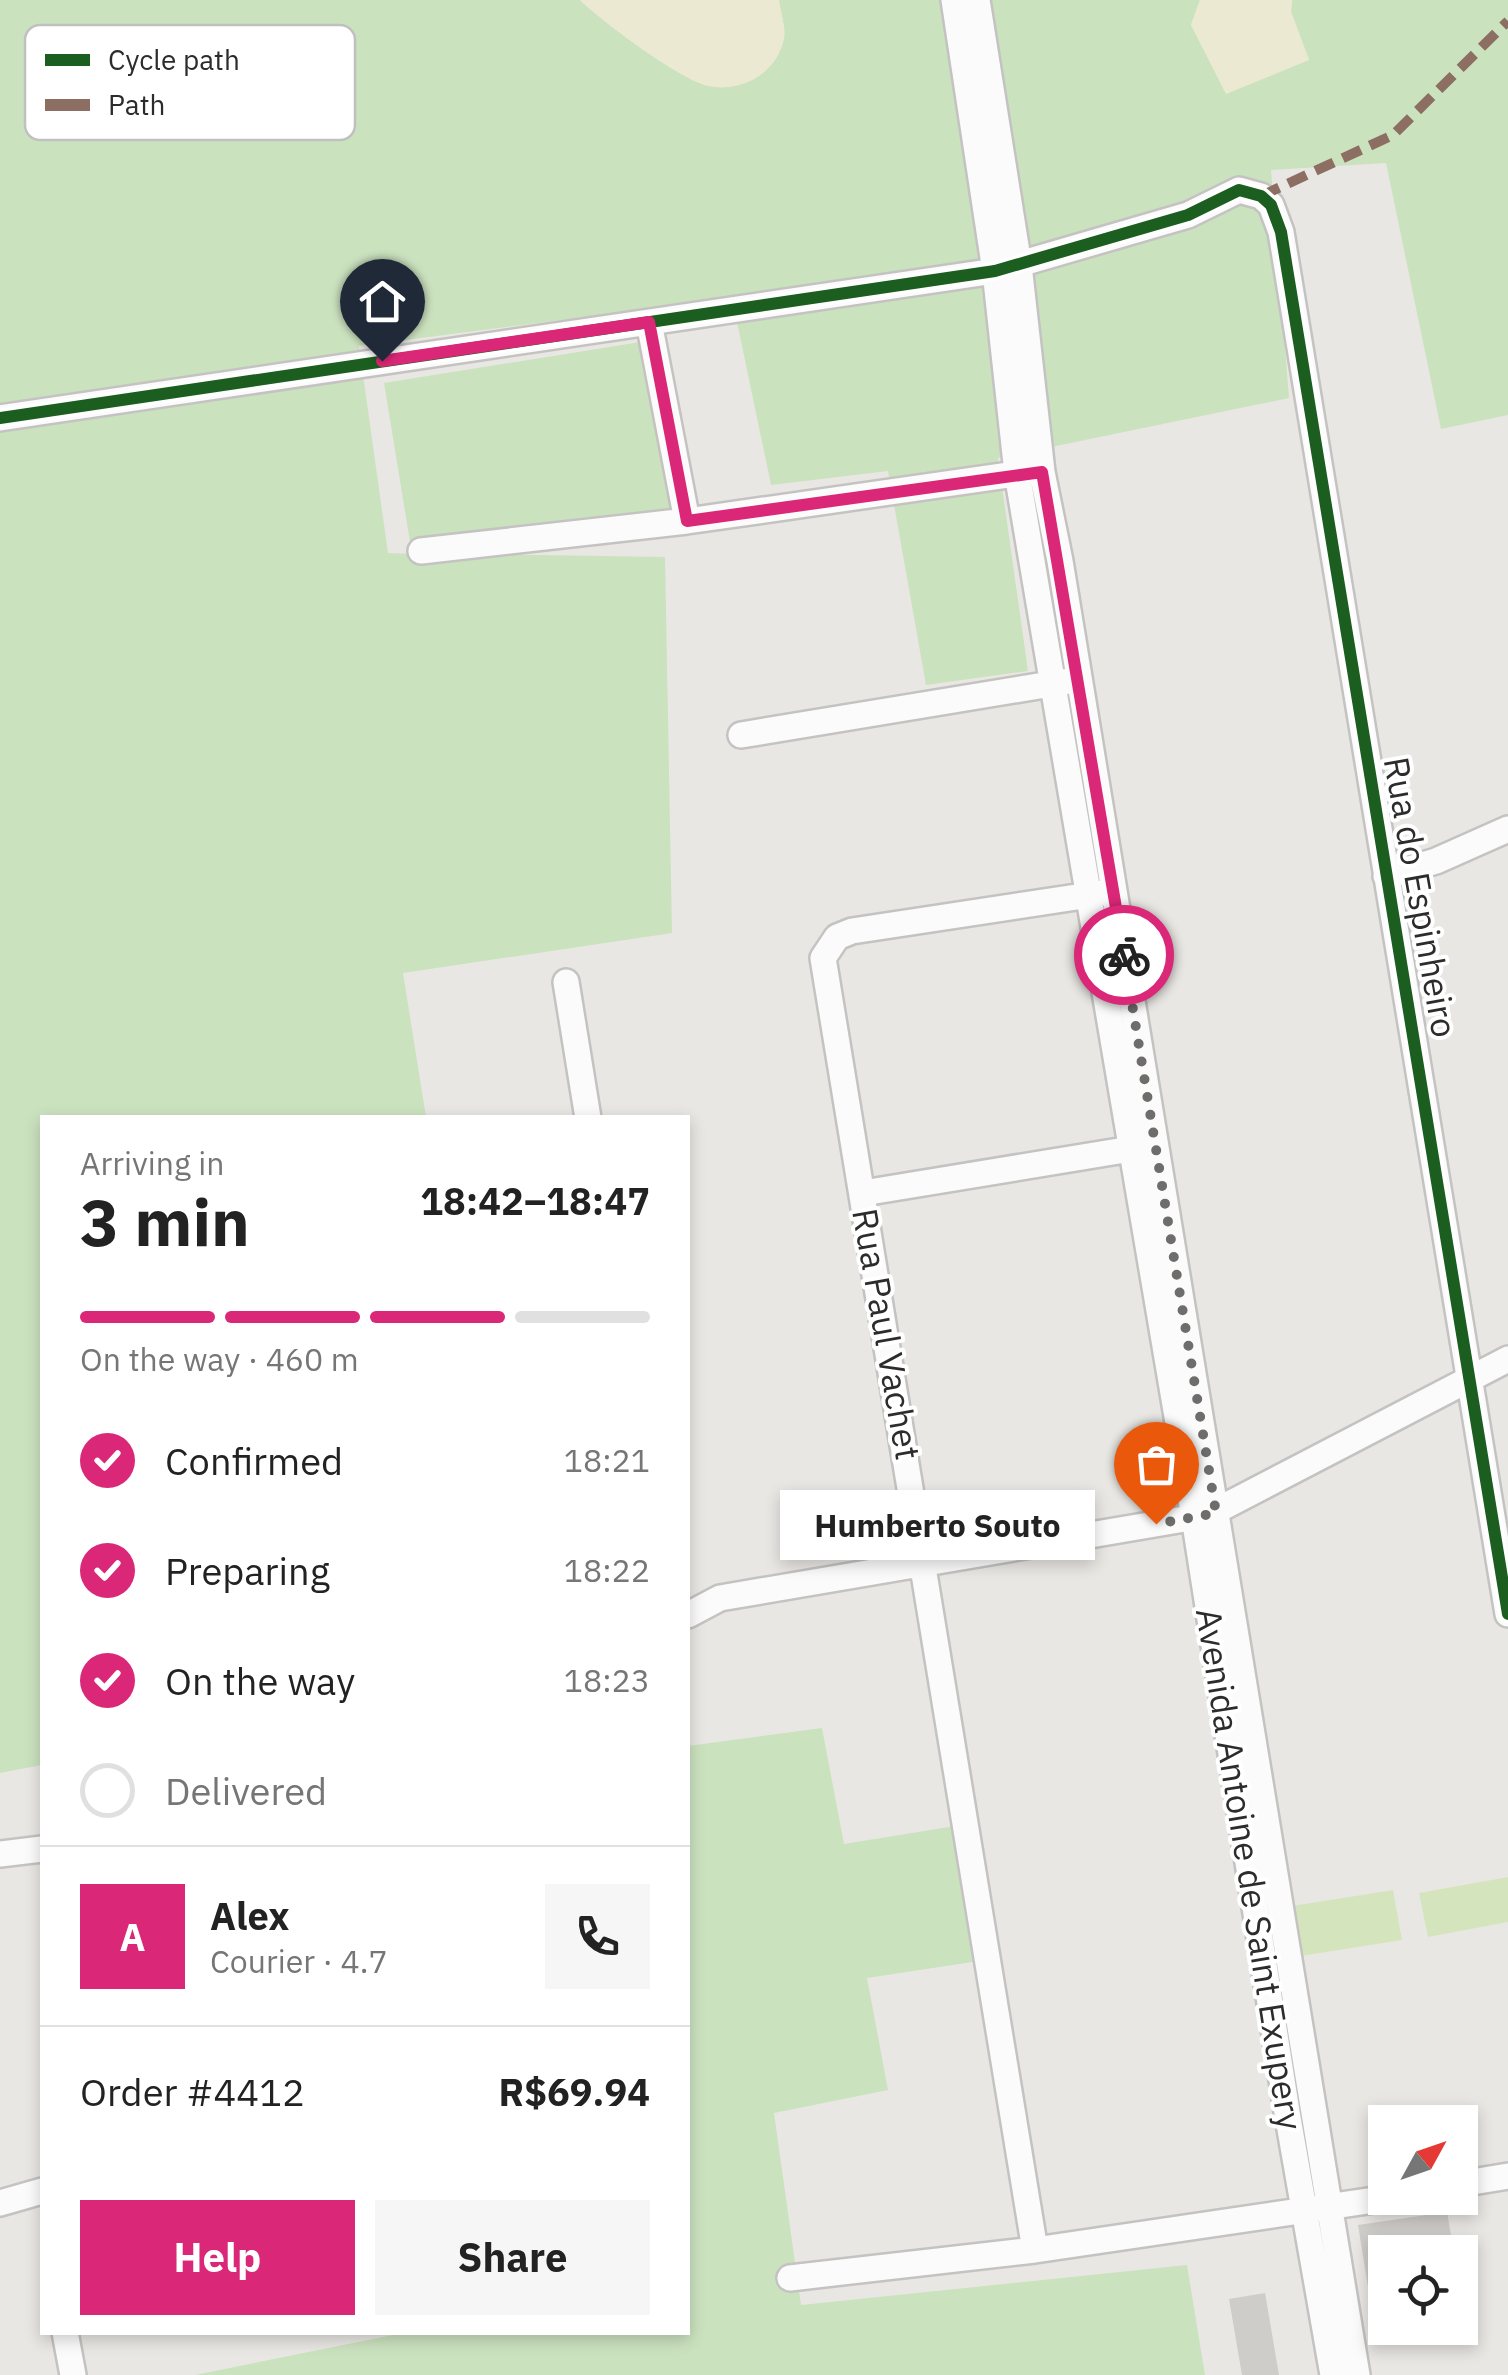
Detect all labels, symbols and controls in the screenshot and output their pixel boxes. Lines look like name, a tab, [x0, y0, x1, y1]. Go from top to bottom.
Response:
legend	[25, 25, 355, 140]
text: Cycle path	[108, 41, 240, 78]
text: Path	[108, 86, 165, 123]
pin	[340, 259, 425, 362]
icon: home	[355, 274, 410, 329]
street label: Rua do Espinheiro	[1374, 753, 1468, 1041]
courier	[1074, 905, 1174, 1005]
icon: bike	[1097, 928, 1152, 983]
text: Arriving in	[80, 1142, 225, 1184]
text: 18:42–18:47	[420, 1176, 650, 1225]
text: 3 min	[80, 1179, 250, 1264]
street label: Rua Paul Vachet	[842, 1205, 932, 1463]
text: On the way · 460 m	[80, 1338, 359, 1380]
pin	[1114, 1422, 1199, 1525]
icon: check	[80, 1433, 135, 1488]
text: Confirmed	[165, 1436, 343, 1485]
icon: bag	[1129, 1437, 1184, 1492]
text: 18:21	[564, 1439, 650, 1481]
callout: Humberto Souto	[781, 1489, 1096, 1559]
text: Humberto Souto	[814, 1504, 1061, 1546]
icon: check	[80, 1543, 135, 1598]
text: Preparing	[165, 1546, 330, 1595]
text: 18:22	[564, 1549, 650, 1591]
street label: Avenida Antoine de Saint Exupery	[1186, 1605, 1314, 2133]
icon: check	[80, 1653, 135, 1708]
text: On the way	[165, 1656, 355, 1705]
text: 18:23	[564, 1659, 650, 1701]
text: Delivered	[165, 1766, 327, 1815]
button: phone	[545, 1884, 650, 1989]
text: Alex	[210, 1891, 290, 1940]
text: A	[119, 1912, 146, 1961]
text: Courier · 4.7	[210, 1940, 388, 1982]
text: Order #4412	[80, 2067, 305, 2116]
text: R$69.94	[499, 2067, 650, 2116]
north arrow	[1368, 2105, 1478, 2215]
map controls	[1368, 2105, 1478, 2345]
button: Help	[80, 2200, 355, 2315]
button: Share	[375, 2200, 650, 2315]
button: locate	[1368, 2235, 1478, 2345]

